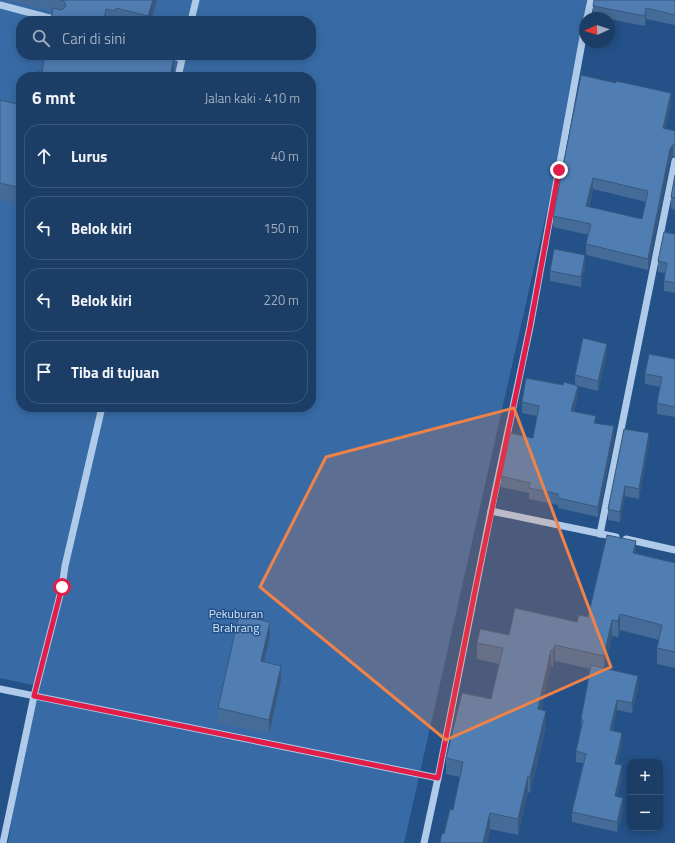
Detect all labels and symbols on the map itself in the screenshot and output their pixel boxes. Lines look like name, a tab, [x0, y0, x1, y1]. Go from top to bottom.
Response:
north arrow	[579, 12, 615, 48]
route end	[550, 161, 568, 179]
route start	[53, 578, 71, 596]
park label: Pekuburan Brahrang	[209, 604, 263, 637]

